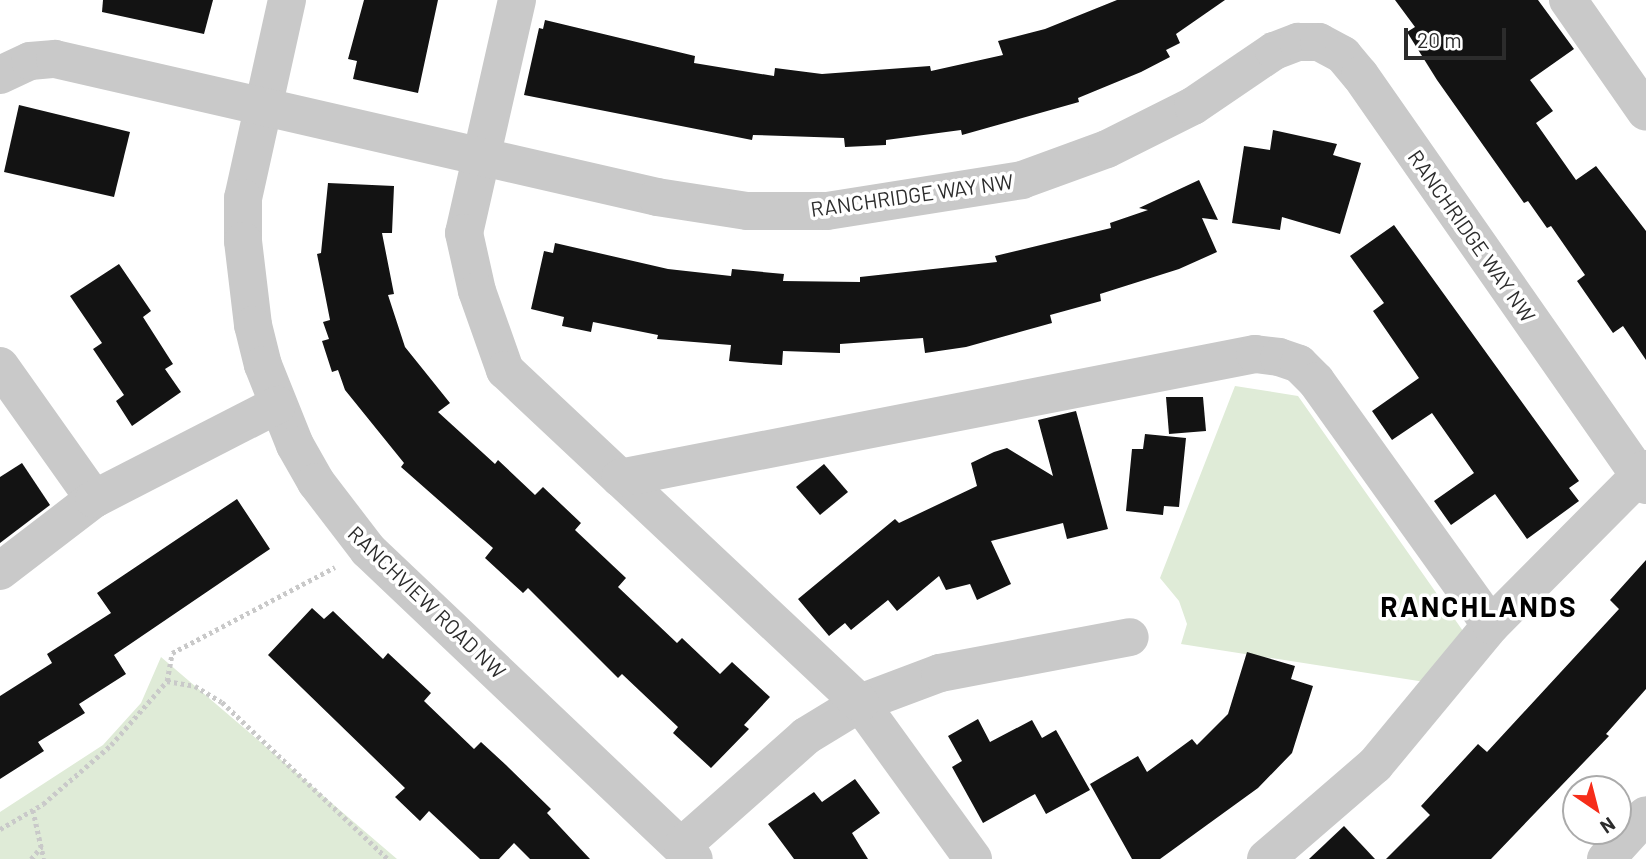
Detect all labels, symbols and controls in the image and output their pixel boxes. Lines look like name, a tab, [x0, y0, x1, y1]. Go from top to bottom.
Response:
scale bar	[1408, 14, 1510, 58]
text: 20 m	[1417, 27, 1462, 52]
street label: RANCHRIDGE WAY NW	[1403, 145, 1541, 327]
street label: RANCHRIDGE WAY NW	[809, 168, 1015, 222]
street label: RANCHVIEW ROAD NW	[343, 520, 511, 684]
district label: RANCHLANDS	[1382, 589, 1576, 623]
north arrow	[1562, 775, 1632, 845]
text: N	[1596, 813, 1620, 839]

